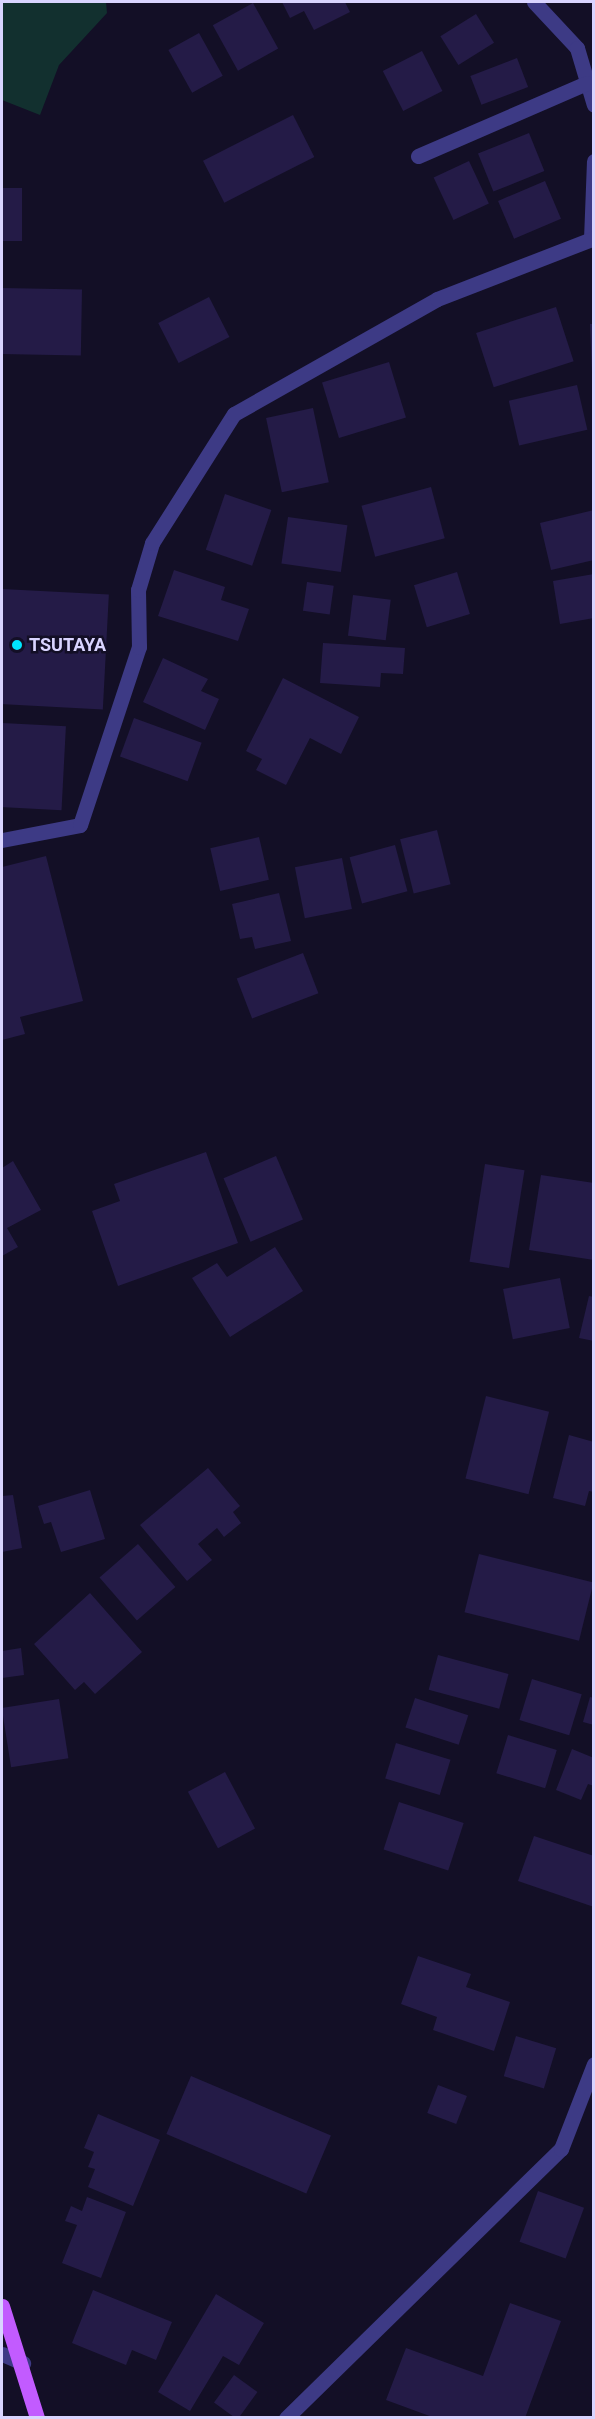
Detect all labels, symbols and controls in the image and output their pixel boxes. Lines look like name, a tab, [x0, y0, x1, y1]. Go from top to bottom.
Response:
place label: TSUTAYA	[29, 634, 106, 656]
marker: TSUTAYA	[10, 638, 24, 652]

